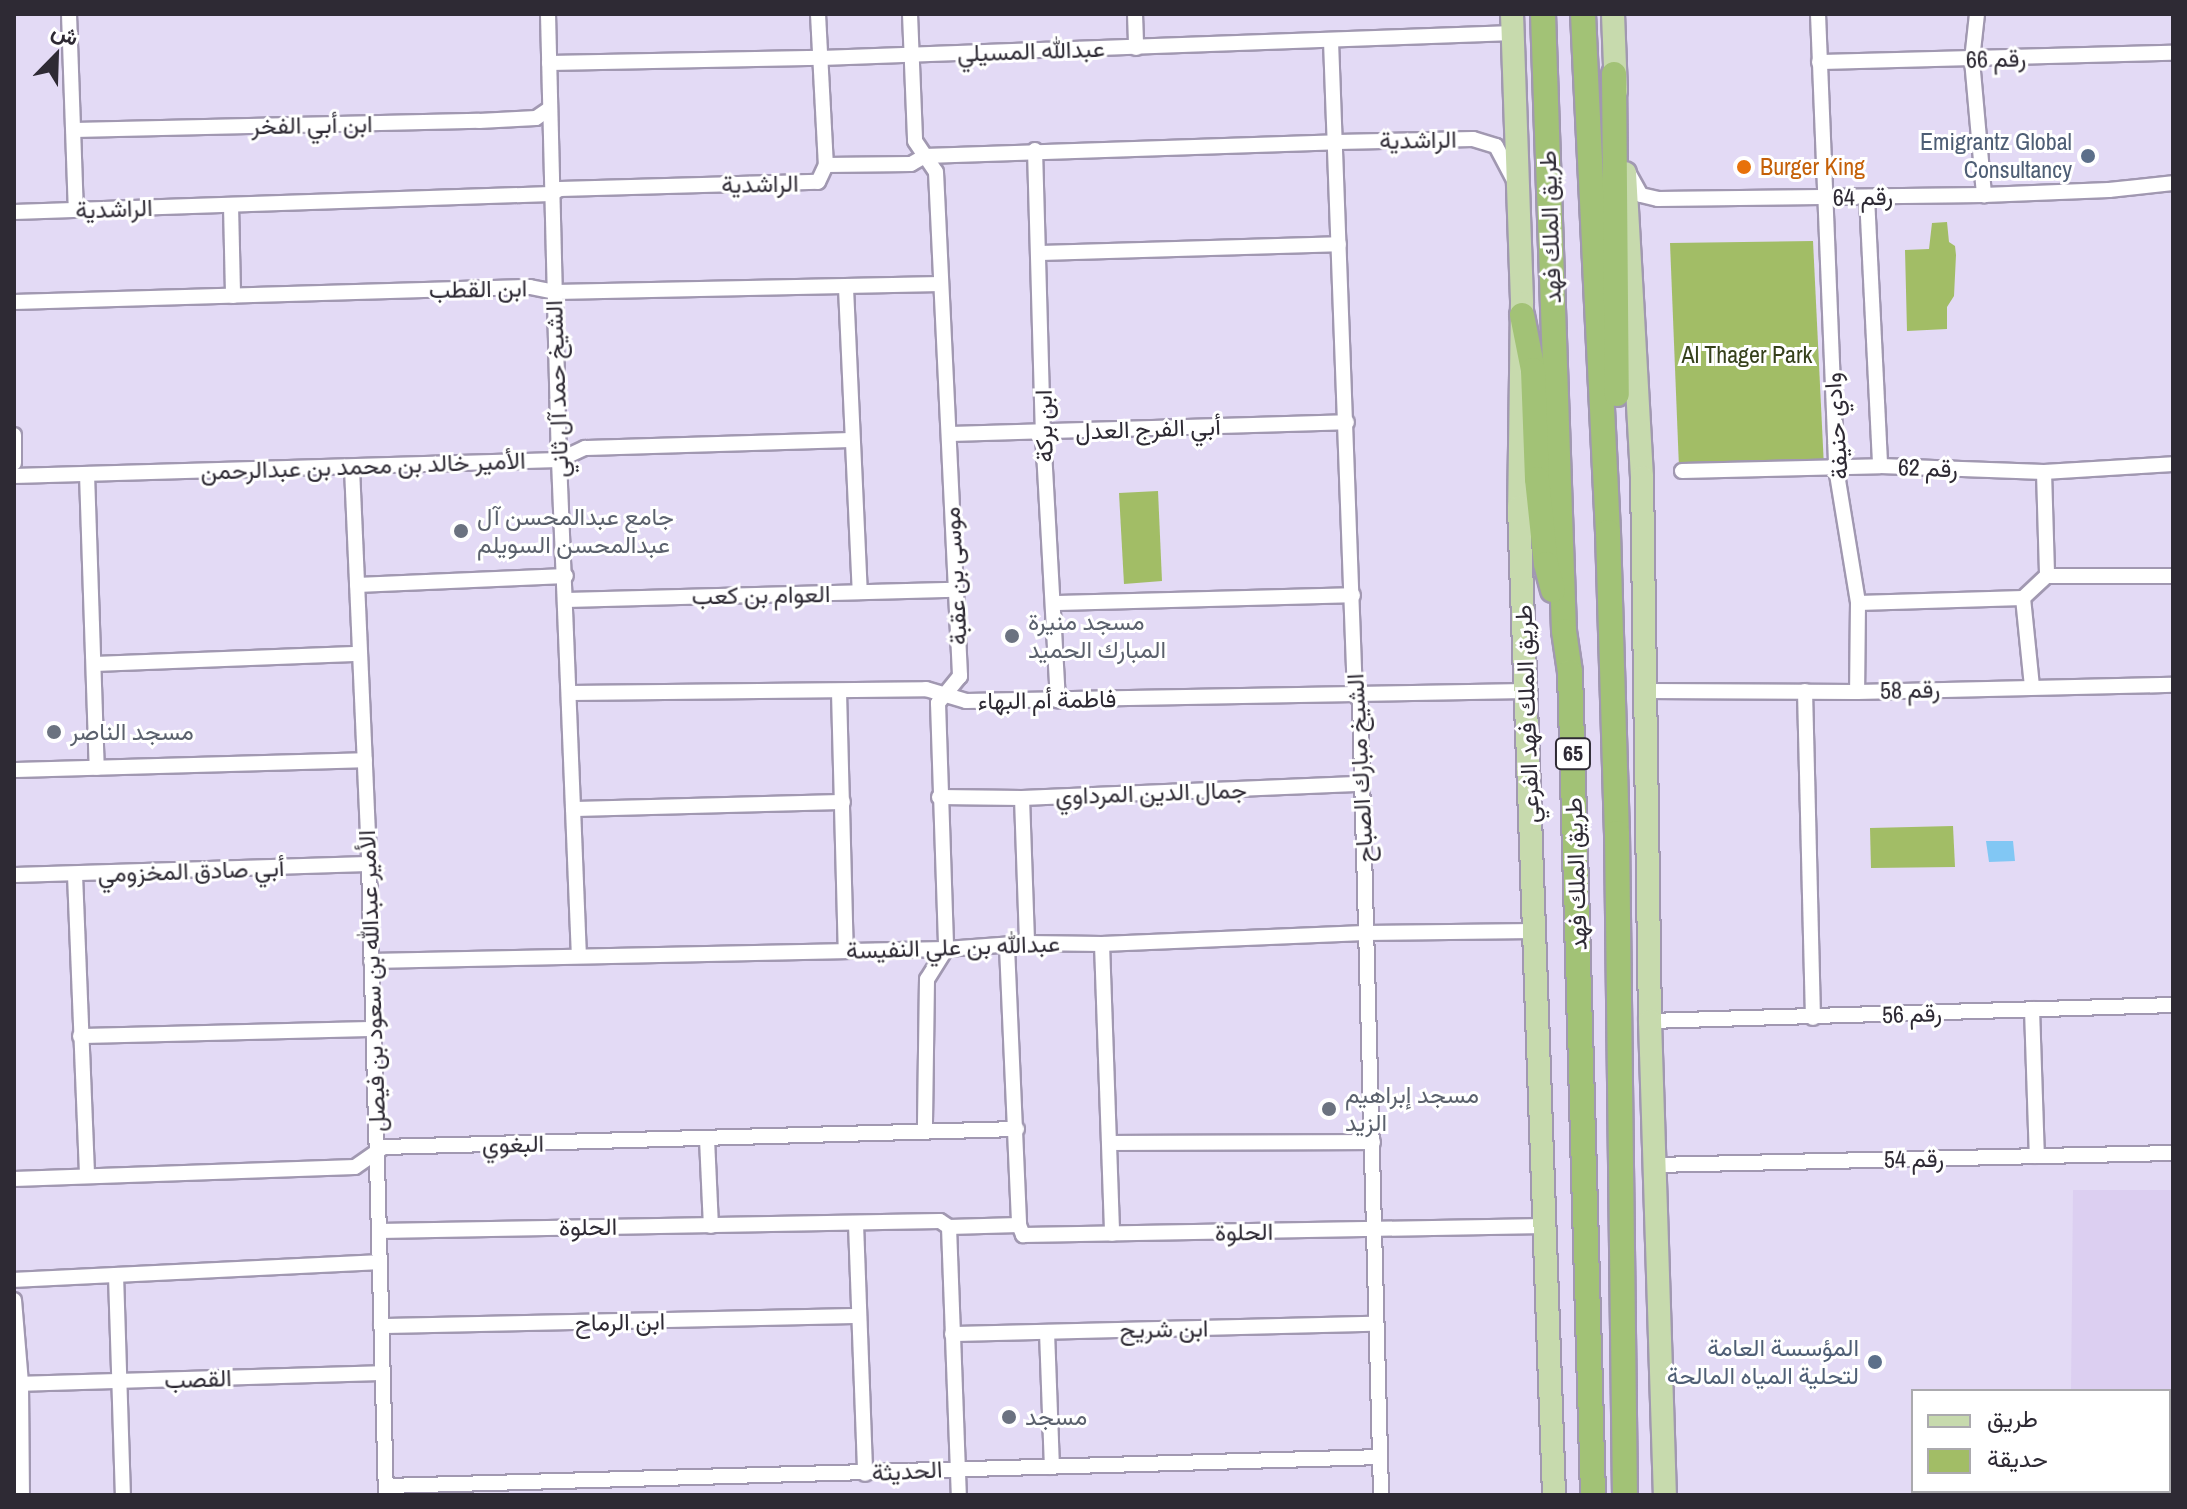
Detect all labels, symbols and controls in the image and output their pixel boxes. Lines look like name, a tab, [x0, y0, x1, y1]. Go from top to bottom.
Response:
text: ش	[47, 15, 83, 53]
north arrow	[16, 16, 96, 96]
street label: عبدالله المسيلي	[957, 34, 1105, 68]
street label: رقم 66	[1965, 44, 2027, 74]
street label: ابن أبي الفخر	[251, 110, 373, 140]
street label: الراشدية	[1379, 125, 1457, 155]
place label: Emigrantz Global Consultancy	[1920, 128, 2072, 184]
marker: Emigrantz Global Consultancy	[2079, 147, 2097, 165]
street label: طريق الملك فهد	[1533, 150, 1567, 304]
place label: Burger King	[1760, 153, 1865, 181]
marker: Burger King	[1735, 158, 1753, 176]
street label: الراشدية	[721, 169, 799, 199]
street label: رقم 64	[1833, 182, 1893, 212]
street label: الراشدية	[75, 193, 153, 225]
street label: ابن القطب	[429, 274, 527, 304]
street label: الشيخ حمد آل ثاني	[540, 300, 574, 478]
park label: Al Thager Park	[1681, 341, 1813, 369]
street label: وادي حنيفة	[1818, 371, 1854, 481]
street label: ابن بركة	[1029, 389, 1059, 463]
street label: أبي الفرج العدل	[1075, 412, 1221, 446]
street label: الأمير خالد بن محمد بن عبدالرحمن	[200, 446, 526, 486]
street label: رقم 62	[1897, 453, 1959, 483]
place label: جامع عبدالمحسن آل عبدالمحسن السويلم	[477, 503, 674, 559]
street label: موسى بن عقبة	[937, 506, 973, 646]
marker: جامع عبدالمحسن آل عبدالمحسن السويلم	[452, 522, 470, 540]
street label: العوام بن كعب	[691, 579, 831, 611]
street label: طريق الملك فهد الفرعي	[1509, 604, 1545, 824]
place label: مسجد منيرة المبارك الحميد	[1028, 608, 1166, 664]
marker: مسجد منيرة المبارك الحميد	[1003, 627, 1021, 645]
street label: الشيخ مبارك الصباح	[1341, 673, 1379, 863]
street label: رقم 58	[1879, 675, 1941, 705]
street label: فاطمة أم البهاء	[977, 684, 1117, 716]
place label: مسجد الناصر	[70, 718, 194, 746]
marker: مسجد الناصر	[45, 723, 63, 741]
road number: 65	[1553, 736, 1593, 772]
street label: جمال الدين المرداوي	[1055, 775, 1247, 811]
street label: طريق الملك فهد	[1559, 797, 1593, 951]
street label: الأمير عبدالله بن سعود بن فيصل	[352, 830, 392, 1132]
street label: أبي صادق المخزومي	[97, 853, 285, 889]
street label: عبدالله بن علي النفيسة	[845, 929, 1061, 965]
street label: رقم 56	[1881, 999, 1943, 1029]
place label: مسجد إبراهيم الزيد	[1345, 1081, 1479, 1137]
marker: مسجد إبراهيم الزيد	[1320, 1100, 1338, 1118]
street label: البغوي	[482, 1129, 544, 1159]
street label: رقم 54	[1884, 1144, 1944, 1174]
street label: الحلوة	[559, 1212, 617, 1242]
street label: الحلوة	[1215, 1217, 1273, 1247]
street label: ابن الرماح	[575, 1307, 665, 1337]
street label: ابن شريح	[1119, 1314, 1209, 1344]
place label: المؤسسة العامة لتحلية المياه المالحة	[1667, 1334, 1859, 1390]
marker: المؤسسة العامة لتحلية المياه المالحة	[1866, 1353, 1884, 1371]
street label: القصب	[164, 1363, 232, 1395]
legend	[1911, 1389, 2171, 1493]
text: طريق	[1987, 1402, 2038, 1434]
place label: مسجد	[1025, 1403, 1087, 1431]
marker: مسجد	[1000, 1408, 1018, 1426]
text: حديقة	[1987, 1442, 2048, 1474]
street label: الحديثة	[871, 1455, 943, 1487]

